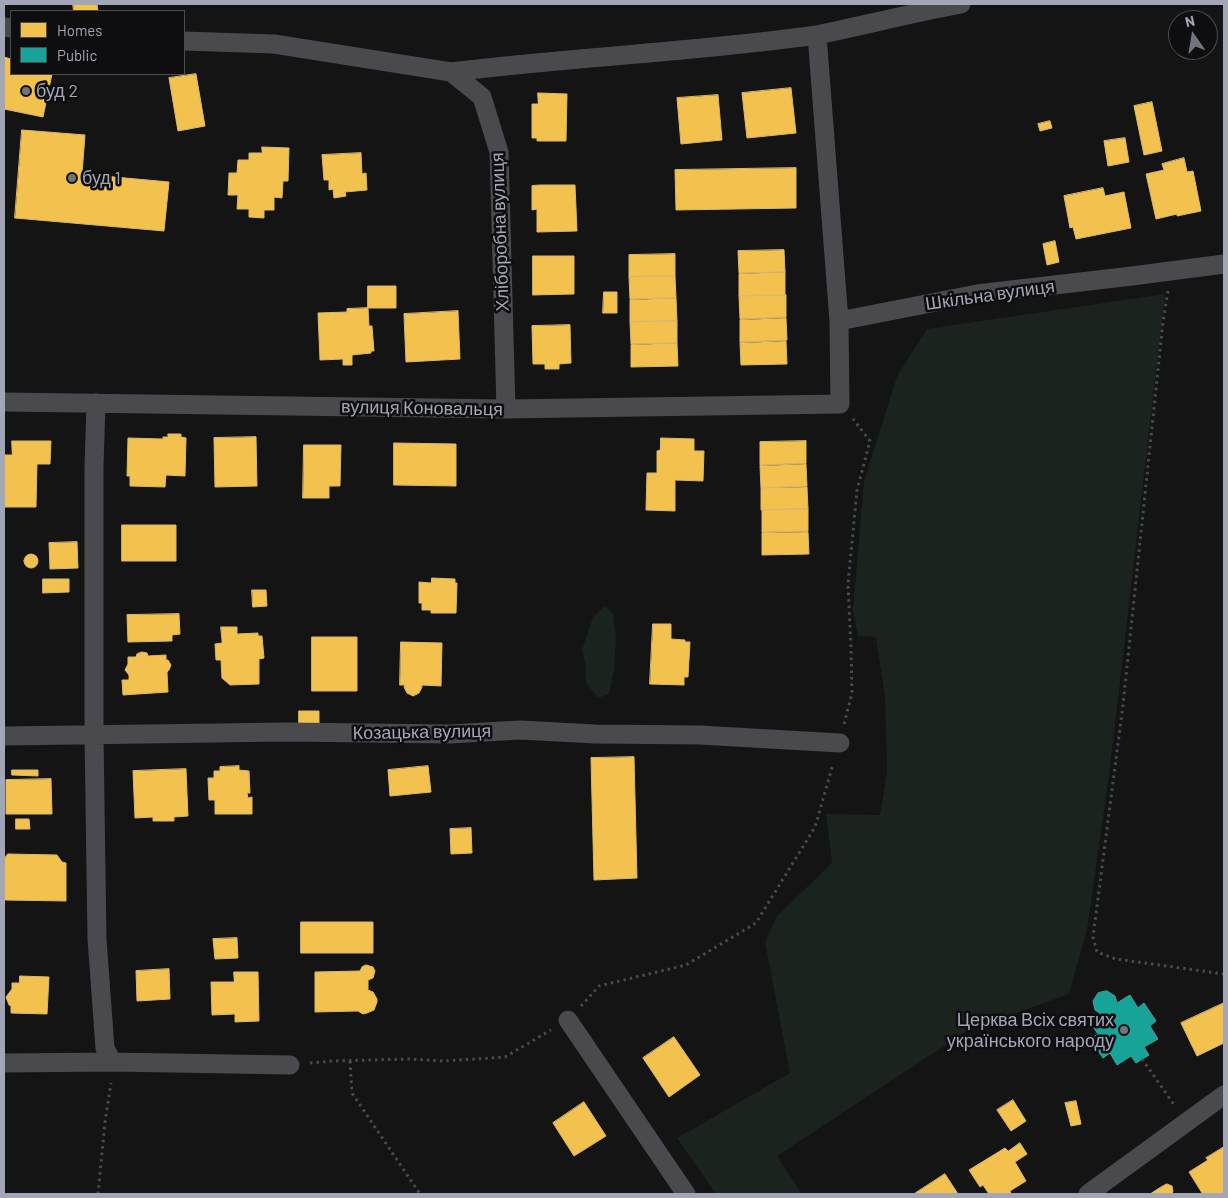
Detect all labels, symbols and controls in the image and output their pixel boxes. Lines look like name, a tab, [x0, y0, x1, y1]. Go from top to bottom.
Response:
legend	[10, 10, 185, 75]
north arrow	[1168, 10, 1218, 60]
text: N	[1183, 12, 1196, 30]
text: Homes	[57, 21, 102, 39]
text: Public	[57, 46, 97, 64]
place label: буд 2	[36, 80, 78, 102]
marker: буд 2	[20, 85, 32, 97]
street label: Хліборобна вулиця	[486, 152, 514, 312]
place label: буд 1	[82, 167, 121, 189]
marker: буд 1	[66, 172, 78, 184]
street label: Шкільна вулиця	[924, 275, 1056, 315]
street label: вулиця Коновальця	[341, 396, 503, 420]
street label: Козацька вулиця	[353, 720, 491, 744]
place label: Церква Всіх святих українського народу	[947, 1009, 1114, 1052]
marker: Церква Всіх святих українського народу	[1118, 1024, 1130, 1036]

